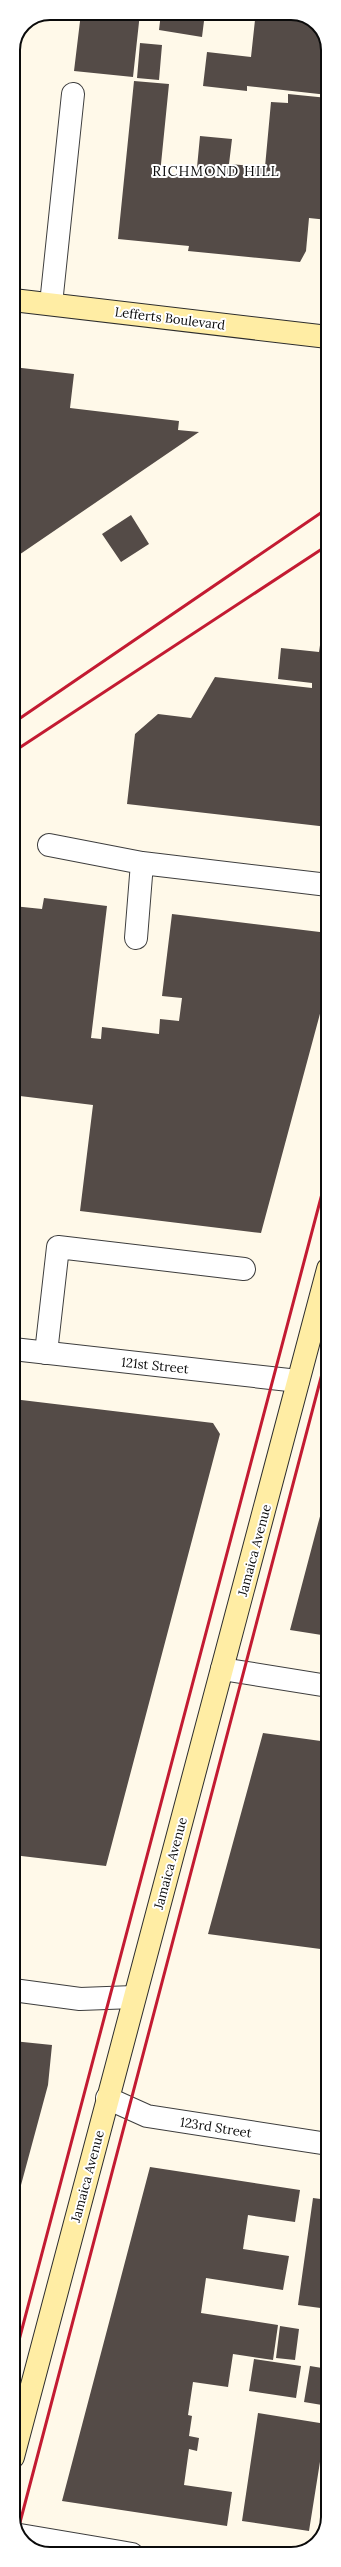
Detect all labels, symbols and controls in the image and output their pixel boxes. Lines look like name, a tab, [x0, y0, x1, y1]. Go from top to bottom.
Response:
district label: RICHMOND HILL	[152, 162, 280, 180]
street label: Lefferts Boulevard	[114, 303, 226, 334]
street label: 121st Street	[120, 1354, 190, 1377]
street label: Jamaica Avenue	[234, 1502, 275, 1599]
street label: Jamaica Avenue	[150, 1815, 191, 1912]
street label: 123rd Street	[179, 2113, 253, 2142]
street label: Jamaica Avenue	[67, 2128, 108, 2225]

